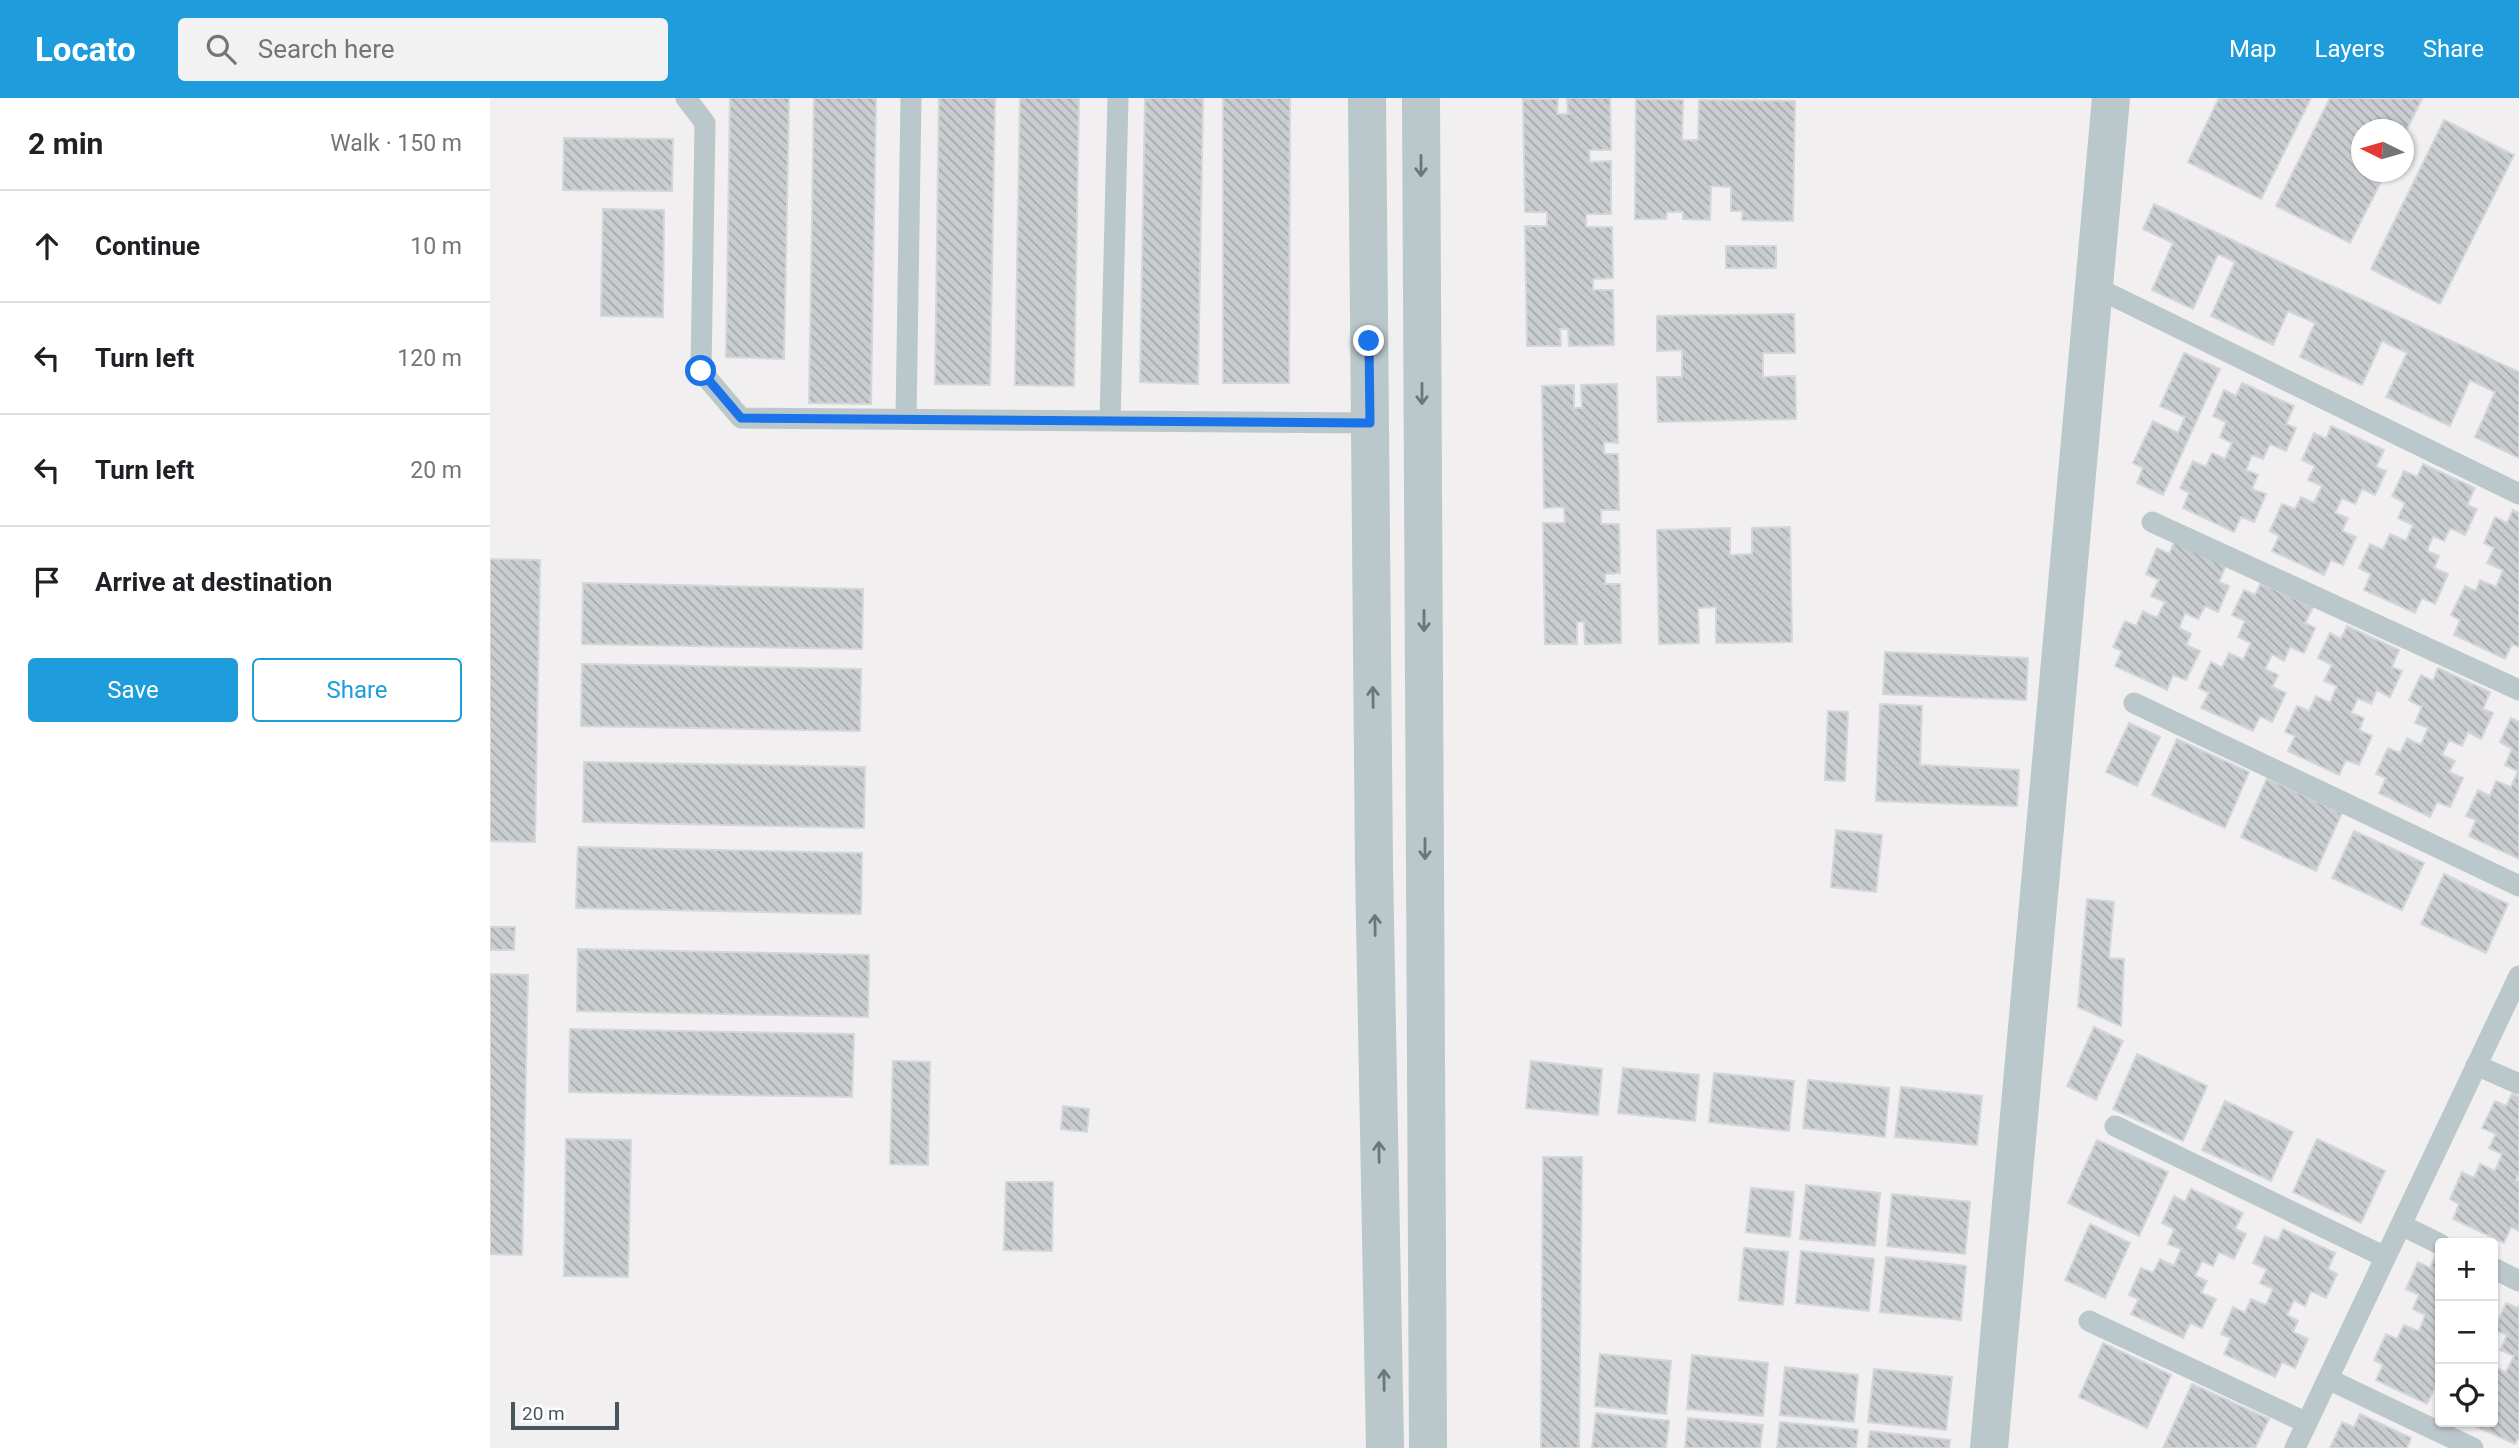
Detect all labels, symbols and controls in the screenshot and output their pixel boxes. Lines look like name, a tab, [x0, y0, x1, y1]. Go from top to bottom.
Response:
search box	[178, 18, 668, 81]
text: Locato	[35, 30, 136, 69]
icon: search	[202, 30, 240, 68]
text: Search here	[258, 34, 394, 64]
text: Map	[2229, 35, 2277, 63]
text: Layers	[2315, 35, 2385, 63]
text: Share	[2423, 35, 2484, 63]
north arrow	[2351, 119, 2414, 182]
text: 2 min	[28, 126, 103, 161]
text: Walk · 150 m	[330, 130, 462, 157]
one-way arrow	[1414, 154, 1428, 177]
icon: ahead	[28, 227, 66, 265]
text: Continue	[95, 231, 200, 261]
text: 10 m	[410, 233, 462, 260]
route end	[1353, 325, 1384, 356]
icon: left	[28, 339, 66, 377]
text: Turn left	[95, 343, 194, 373]
text: 120 m	[397, 345, 462, 372]
route start	[685, 355, 716, 386]
one-way arrow	[1415, 382, 1429, 405]
icon: left	[28, 451, 66, 489]
text: Turn left	[95, 455, 194, 485]
text: 20 m	[410, 457, 462, 484]
icon: arrive	[28, 563, 66, 601]
text: Arrive at destination	[95, 567, 332, 597]
one-way arrow	[1417, 609, 1431, 632]
button: Save	[28, 658, 238, 722]
button: Share	[252, 658, 462, 722]
one-way arrow	[1366, 686, 1379, 709]
one-way arrow	[1418, 837, 1432, 860]
one-way arrow	[1368, 914, 1382, 937]
one-way arrow	[1373, 1141, 1386, 1164]
map controls	[2435, 1238, 2498, 1427]
button: +	[2435, 1238, 2498, 1301]
button: −	[2435, 1301, 2498, 1364]
button: locate	[2435, 1364, 2498, 1427]
one-way arrow	[1377, 1369, 1390, 1392]
scale bar	[511, 1399, 620, 1431]
text: 20 m	[522, 1402, 565, 1425]

